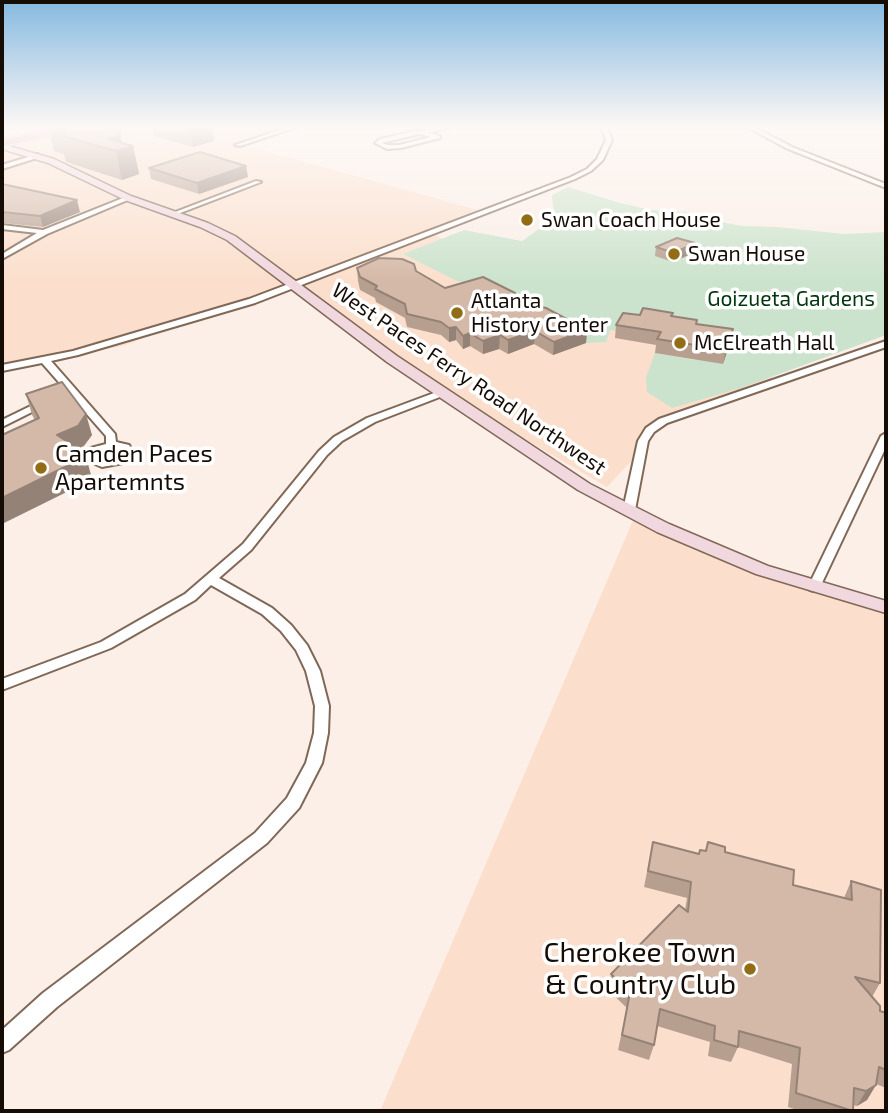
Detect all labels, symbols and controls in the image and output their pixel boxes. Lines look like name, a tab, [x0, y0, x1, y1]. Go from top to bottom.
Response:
place label: Swan Coach House	[541, 207, 721, 233]
marker: Swan Coach House	[519, 212, 535, 228]
place label: Swan House	[688, 241, 805, 267]
marker: Swan House	[666, 246, 682, 262]
street label: West Paces Ferry Road Northwest	[327, 278, 611, 480]
park label: Goizueta Gardens	[707, 286, 875, 312]
place label: Atlanta History Center	[471, 288, 608, 338]
marker: Atlanta History Center	[449, 305, 465, 321]
place label: McElreath Hall	[694, 330, 835, 356]
marker: McElreath Hall	[672, 335, 688, 351]
place label: Camden Paces Apartemnts	[55, 440, 213, 496]
marker: Camden Paces Apartemnts	[33, 460, 49, 476]
place label: Cherokee Town & Country Club	[544, 936, 736, 1002]
marker: Cherokee Town & Country Club	[742, 961, 758, 977]

